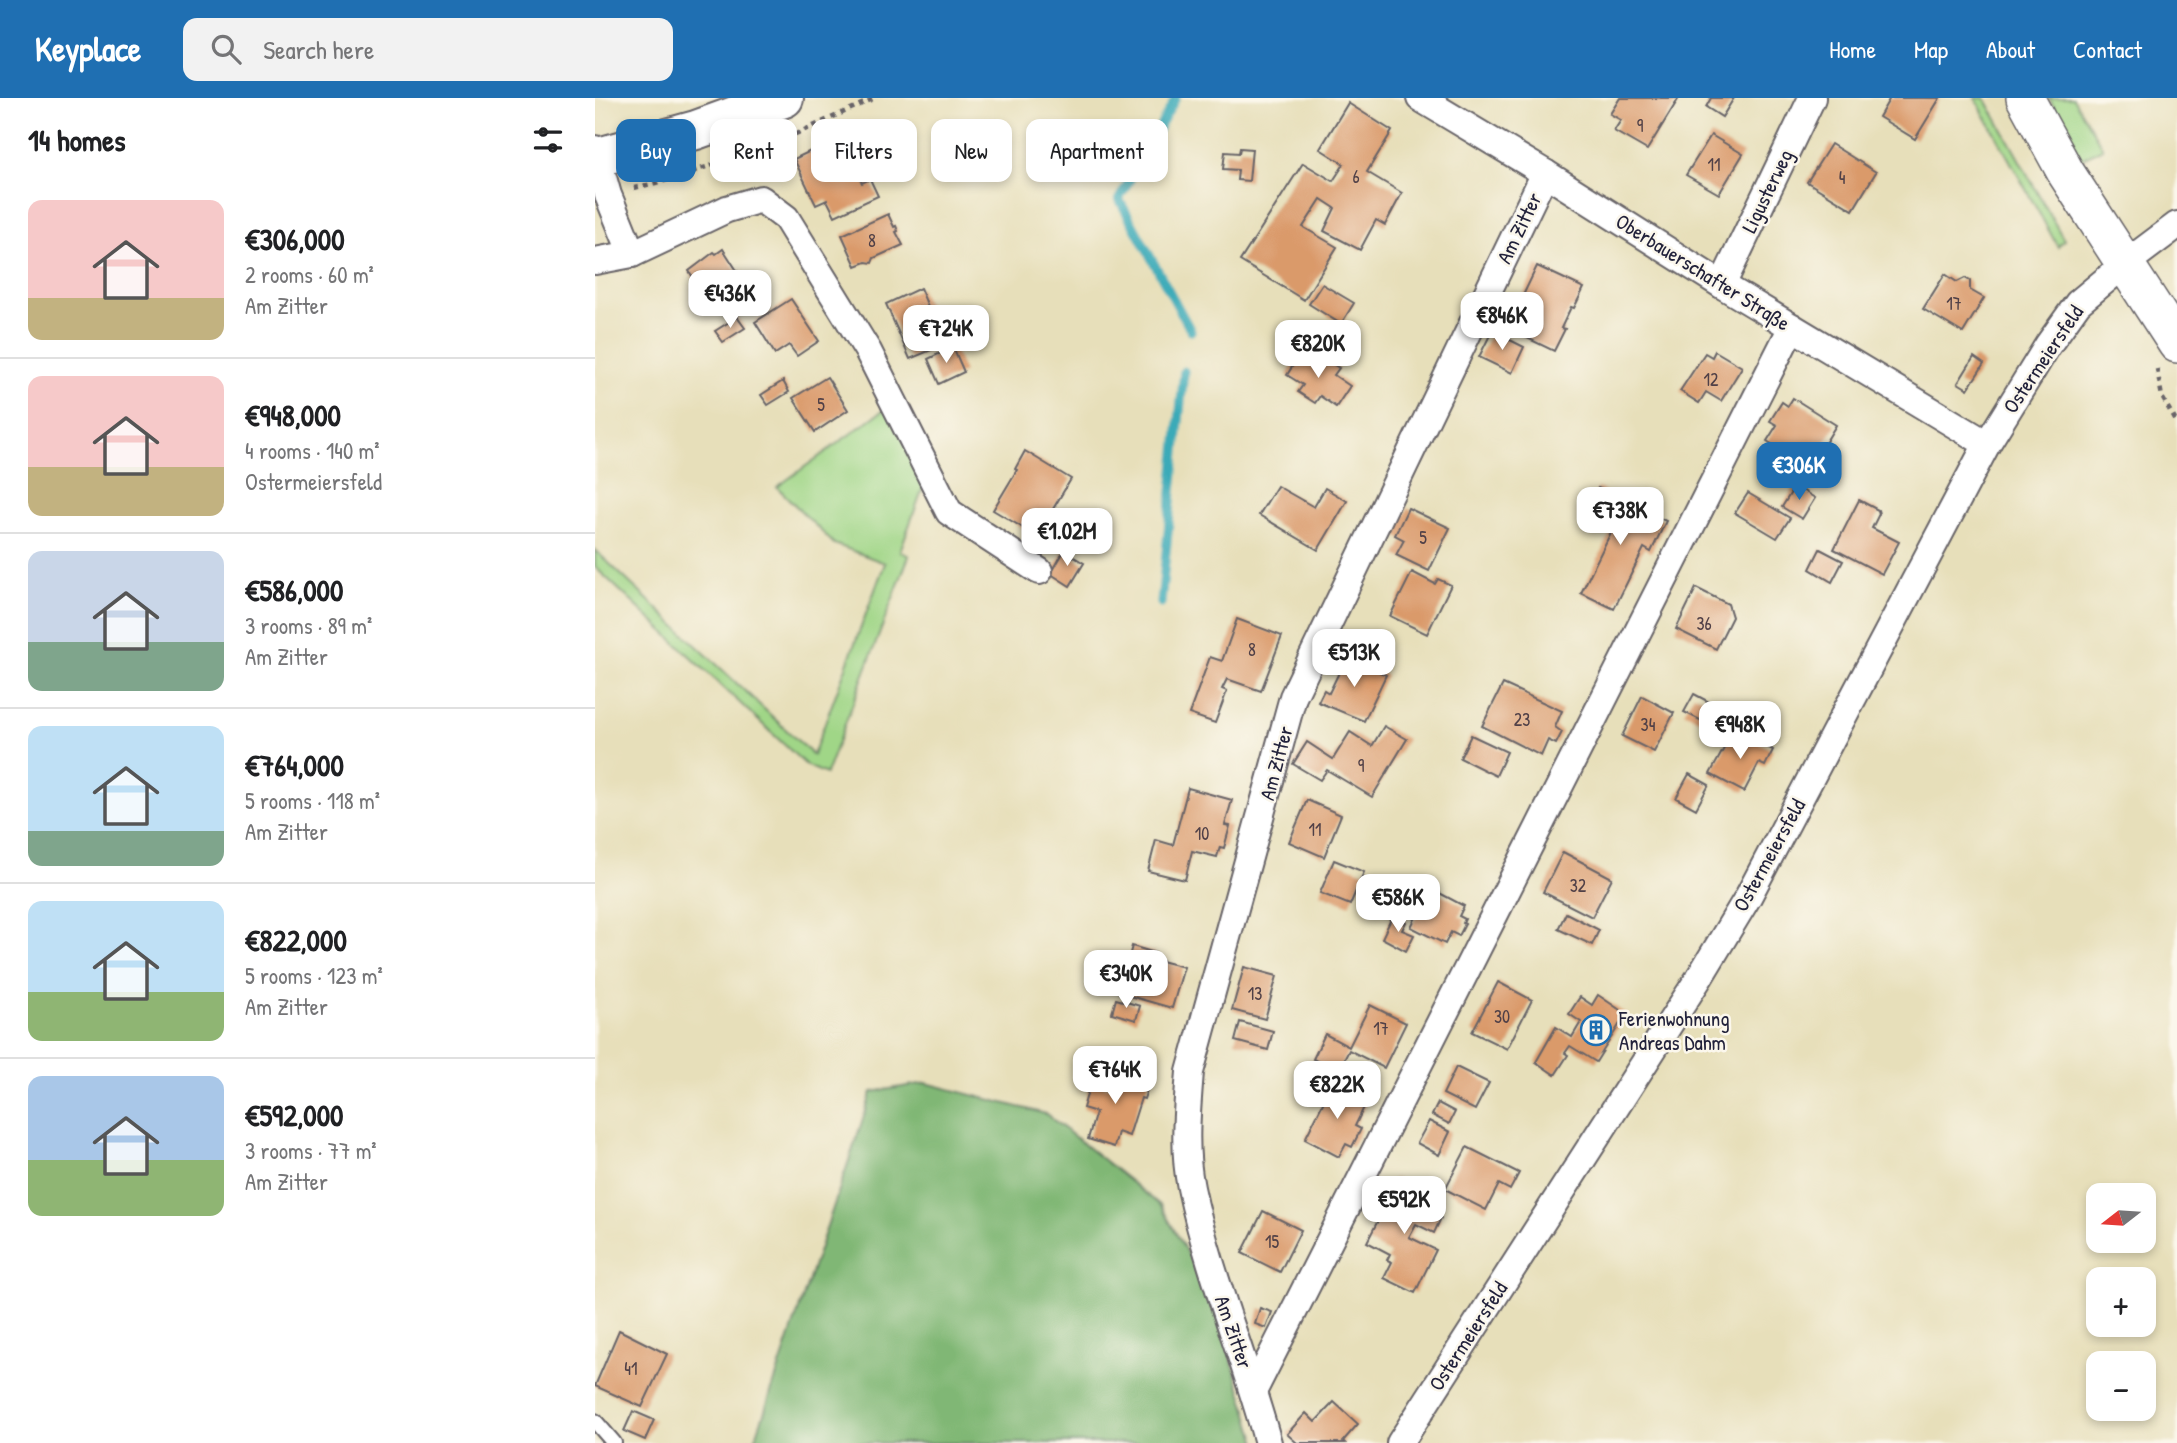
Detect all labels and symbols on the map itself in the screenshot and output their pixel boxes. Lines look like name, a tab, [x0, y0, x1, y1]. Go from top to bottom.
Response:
house number: 9	[1637, 113, 1644, 138]
street label: Ligusterweg	[1734, 144, 1800, 238]
house number: 11	[1707, 152, 1721, 177]
house number: 6	[1352, 164, 1360, 189]
house number: 4	[1839, 165, 1846, 190]
street label: Am Zitter	[1489, 188, 1549, 268]
street label: Oberbauerschafter Straße	[1610, 207, 1796, 337]
house number: 8	[868, 228, 876, 253]
pin: €436K	[681, 271, 779, 330]
house number: 17	[1946, 291, 1962, 316]
pin: €846K	[1453, 292, 1551, 352]
street label: Ostermeiersfeld	[1996, 299, 2090, 419]
pin: €724K	[897, 306, 995, 365]
pin: €820K	[1269, 320, 1367, 380]
house number: 12	[1704, 367, 1719, 392]
house number: 5	[817, 392, 825, 417]
pin: €306K	[1750, 442, 1848, 502]
pin: €738K	[1571, 488, 1669, 547]
pin: €1.02M	[1010, 508, 1124, 568]
house number: 5	[1419, 525, 1427, 550]
house number: 36	[1696, 611, 1712, 636]
pin: €513K	[1305, 630, 1403, 689]
house number: 8	[1248, 637, 1256, 662]
pin: €948K	[1691, 702, 1789, 761]
house number: 23	[1514, 707, 1530, 732]
house number: 34	[1641, 712, 1656, 737]
street label: Am Zitter	[1252, 723, 1300, 803]
house number: 9	[1358, 753, 1365, 778]
street label: Ostermeiersfeld	[1726, 793, 1812, 917]
house number: 11	[1308, 817, 1322, 842]
house number: 10	[1195, 821, 1209, 846]
house number: 32	[1570, 873, 1587, 898]
pin: €586K	[1349, 874, 1447, 934]
pin: €340K	[1077, 950, 1175, 1010]
house number: 13	[1248, 981, 1262, 1006]
house number: 30	[1494, 1004, 1510, 1029]
place label: Ferienwohnung Andreas Dahm	[1618, 1004, 1730, 1057]
building icon: Ferienwohnung Andreas Dahm	[1579, 1013, 1613, 1047]
house number: 17	[1373, 1016, 1389, 1041]
pin: €764K	[1066, 1046, 1164, 1106]
pin: €822K	[1288, 1062, 1386, 1121]
pin: €592K	[1355, 1176, 1453, 1236]
north arrow	[2086, 1183, 2156, 1253]
house number: 15	[1265, 1229, 1279, 1254]
street label: Ostermeiersfeld	[1422, 1276, 1514, 1396]
street label: Am Zitter	[1208, 1292, 1260, 1372]
house number: 41	[624, 1356, 638, 1381]

